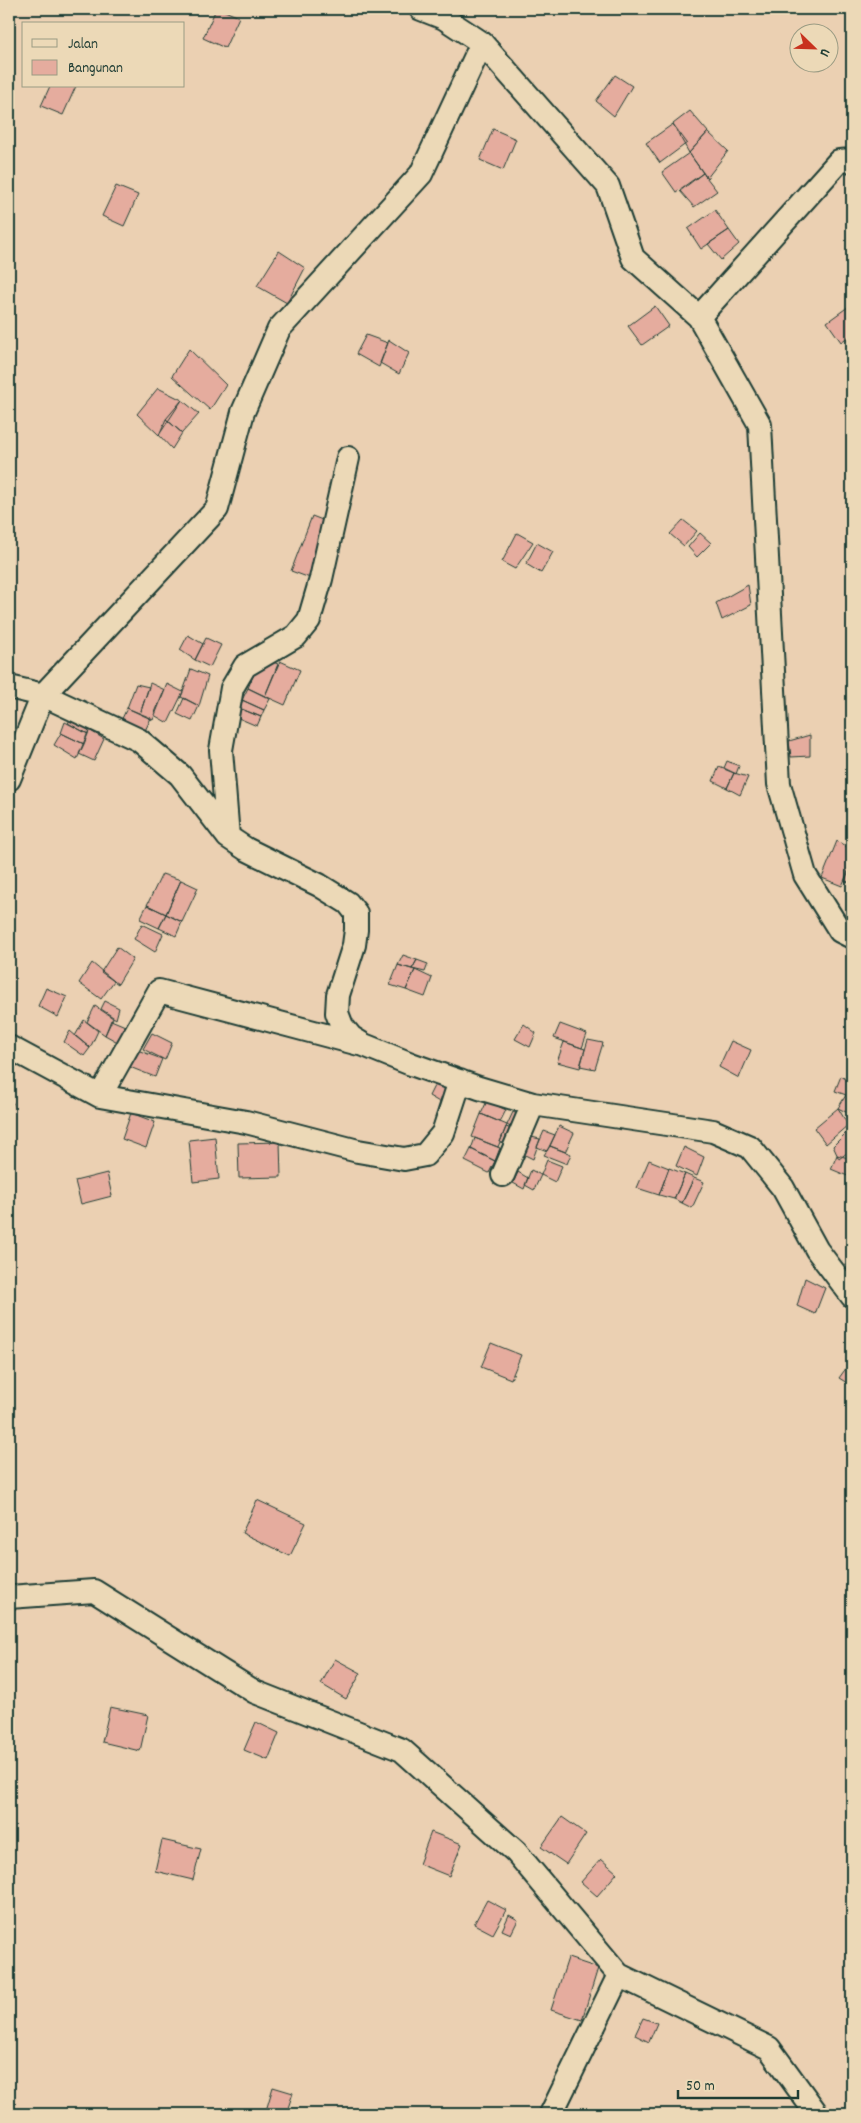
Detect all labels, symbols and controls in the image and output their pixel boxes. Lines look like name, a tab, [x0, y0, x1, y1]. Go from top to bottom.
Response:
legend	[22, 22, 185, 88]
north arrow	[788, 22, 838, 72]
text: Jalan	[68, 34, 98, 56]
text: U	[814, 45, 835, 60]
text: Bangunan	[68, 58, 123, 80]
scale bar	[678, 2068, 798, 2100]
text: 50 m	[686, 2076, 715, 2098]

